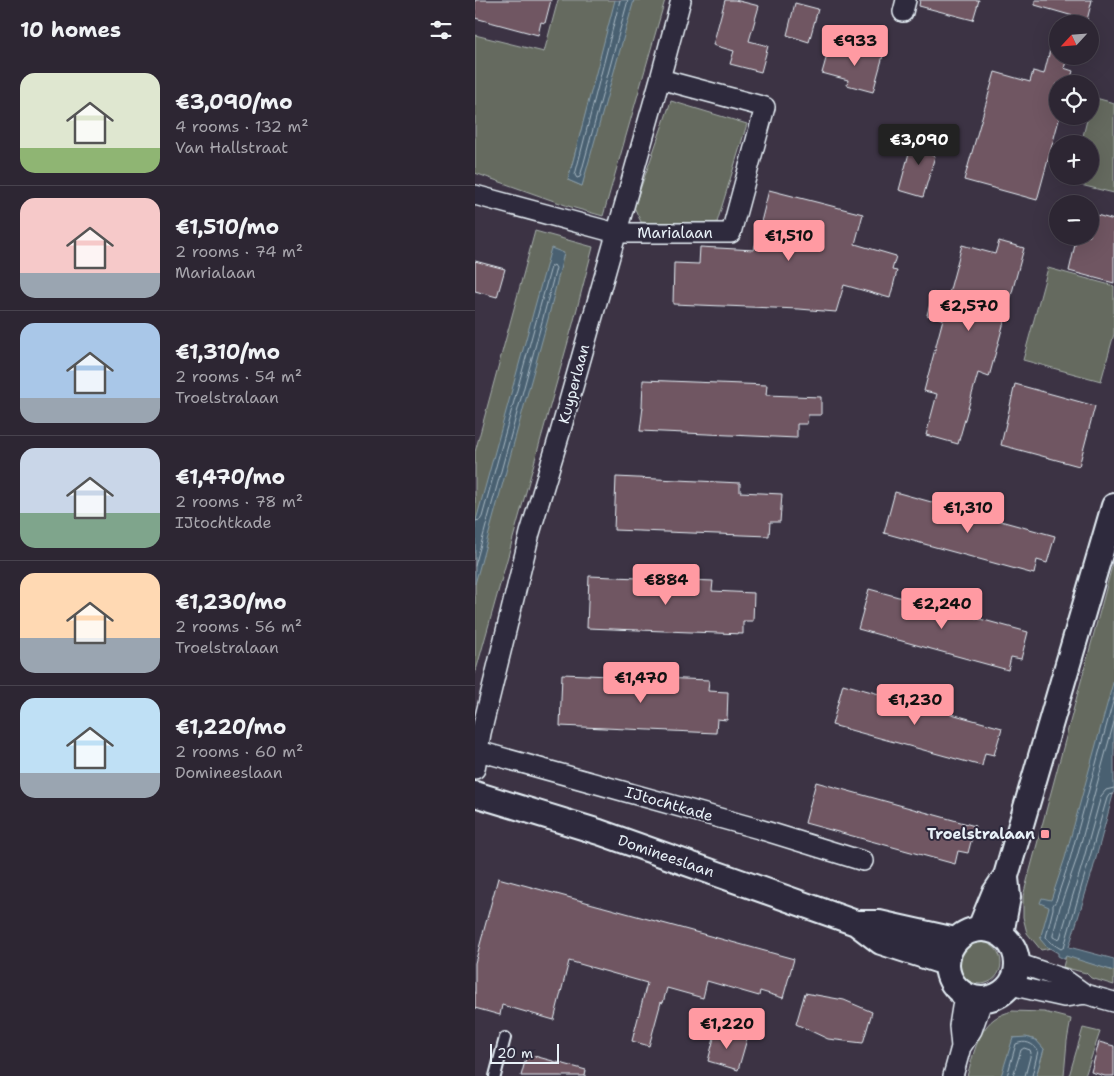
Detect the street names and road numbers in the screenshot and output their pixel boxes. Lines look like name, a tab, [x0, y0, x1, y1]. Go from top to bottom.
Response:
street label: Marialaan	[637, 223, 713, 243]
street label: Kuyperlaan	[554, 342, 594, 426]
street label: IJtochtkade	[623, 782, 715, 826]
street label: Domineeslaan	[615, 830, 717, 882]

